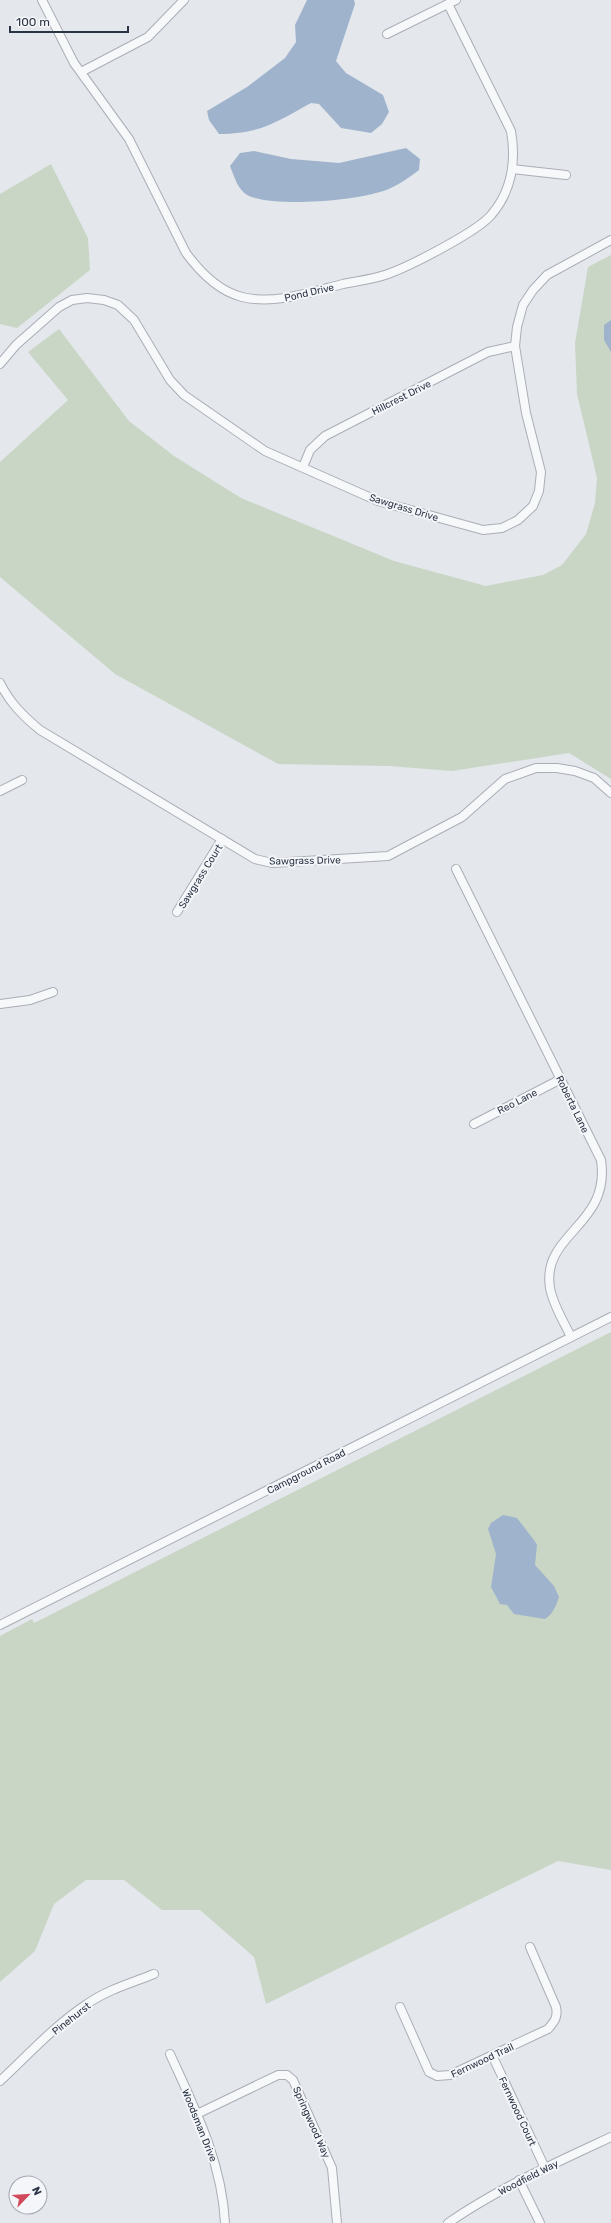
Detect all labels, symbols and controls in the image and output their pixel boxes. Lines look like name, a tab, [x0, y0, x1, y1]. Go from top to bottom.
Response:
scale bar	[10, 8, 128, 34]
text: 100 m	[16, 15, 50, 29]
street label: Pond Drive	[283, 281, 336, 305]
street label: Hillcrest Drive	[370, 378, 433, 418]
street label: Sawgrass Drive	[368, 492, 440, 524]
street label: Sawgrass Court	[176, 842, 225, 911]
street label: Sawgrass Drive	[269, 854, 341, 868]
street label: Roberta Lane	[553, 1074, 591, 1135]
street label: Reo Lane	[496, 1087, 540, 1117]
street label: Campground Road	[265, 1447, 348, 1497]
street label: Pinehurst	[50, 2000, 93, 2037]
street label: Fernwood Trail	[449, 2041, 516, 2081]
street label: Fernwood Court	[496, 2075, 538, 2148]
street label: Springwood Way	[290, 2085, 332, 2160]
street label: Woodsman Drive	[179, 2087, 219, 2164]
street label: Woodfield Way	[496, 2157, 561, 2198]
north arrow	[8, 2175, 48, 2215]
text: N	[29, 2185, 44, 2197]

